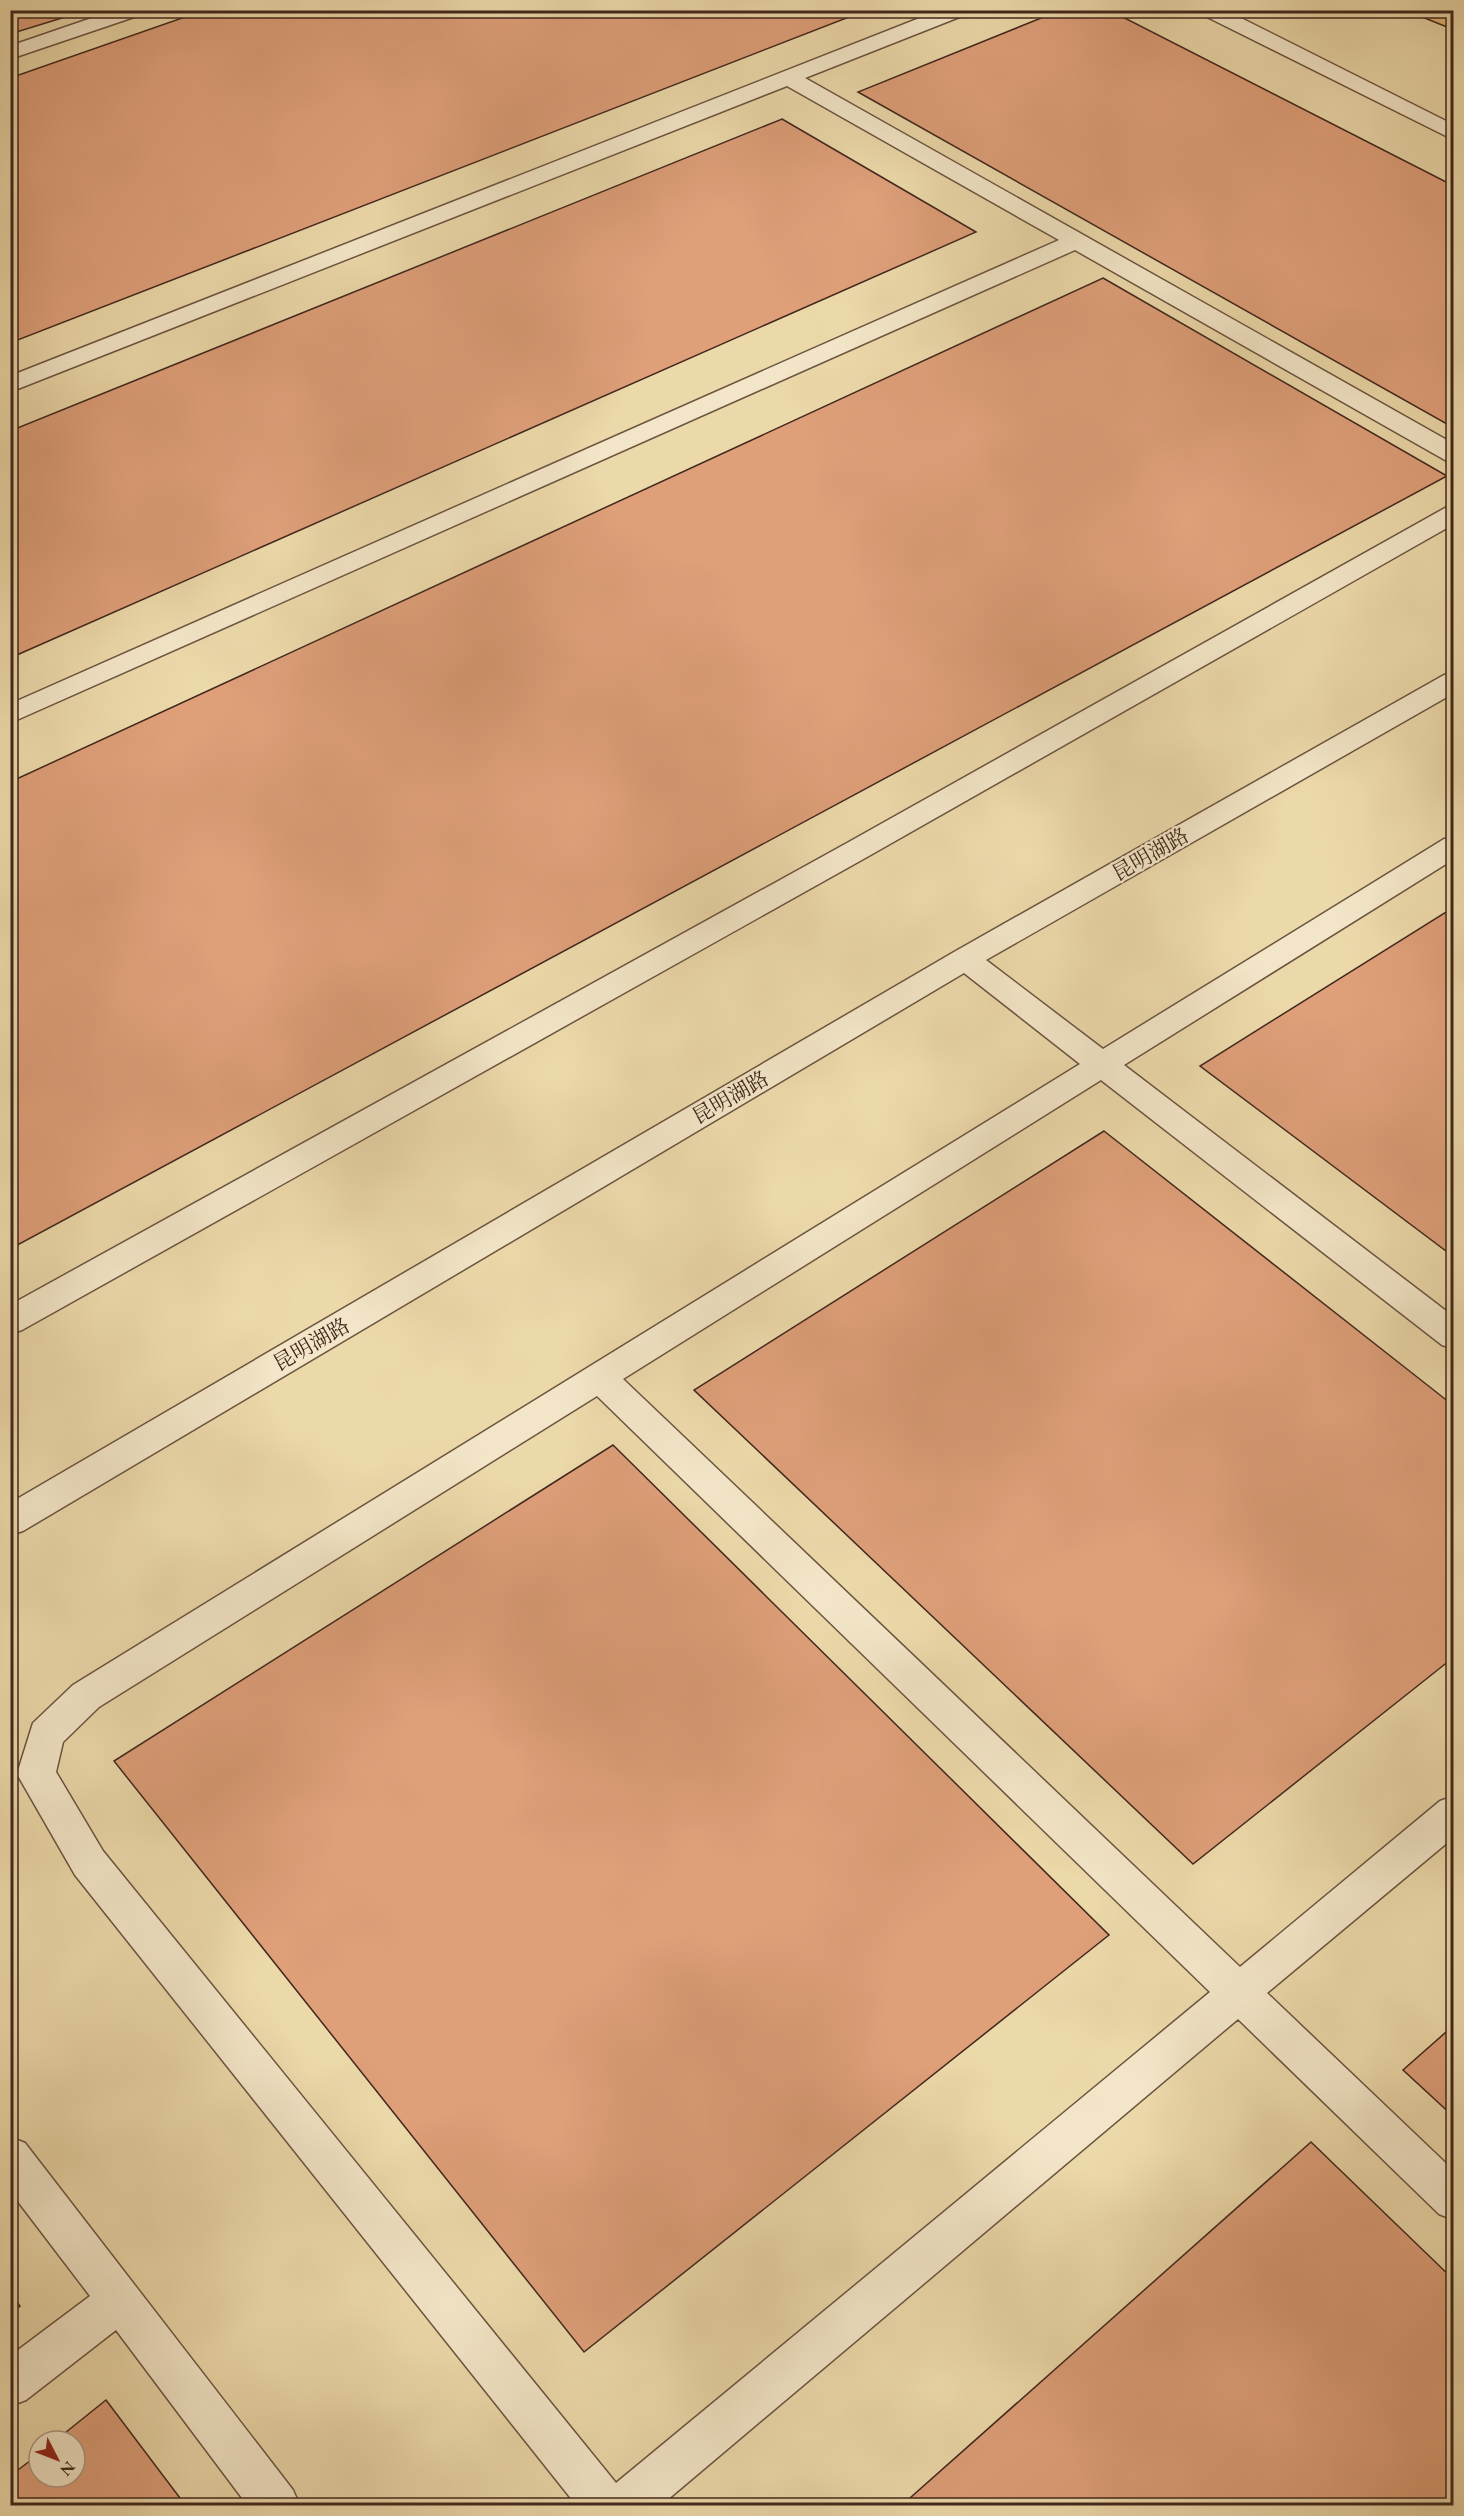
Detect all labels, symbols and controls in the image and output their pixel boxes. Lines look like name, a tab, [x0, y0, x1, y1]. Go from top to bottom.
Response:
street label: 昆明湖路	[1107, 821, 1193, 887]
street label: 昆明湖路	[687, 1064, 773, 1130]
street label: 昆明湖路	[268, 1311, 354, 1377]
north arrow	[27, 2429, 87, 2489]
text: N	[56, 2457, 80, 2481]

